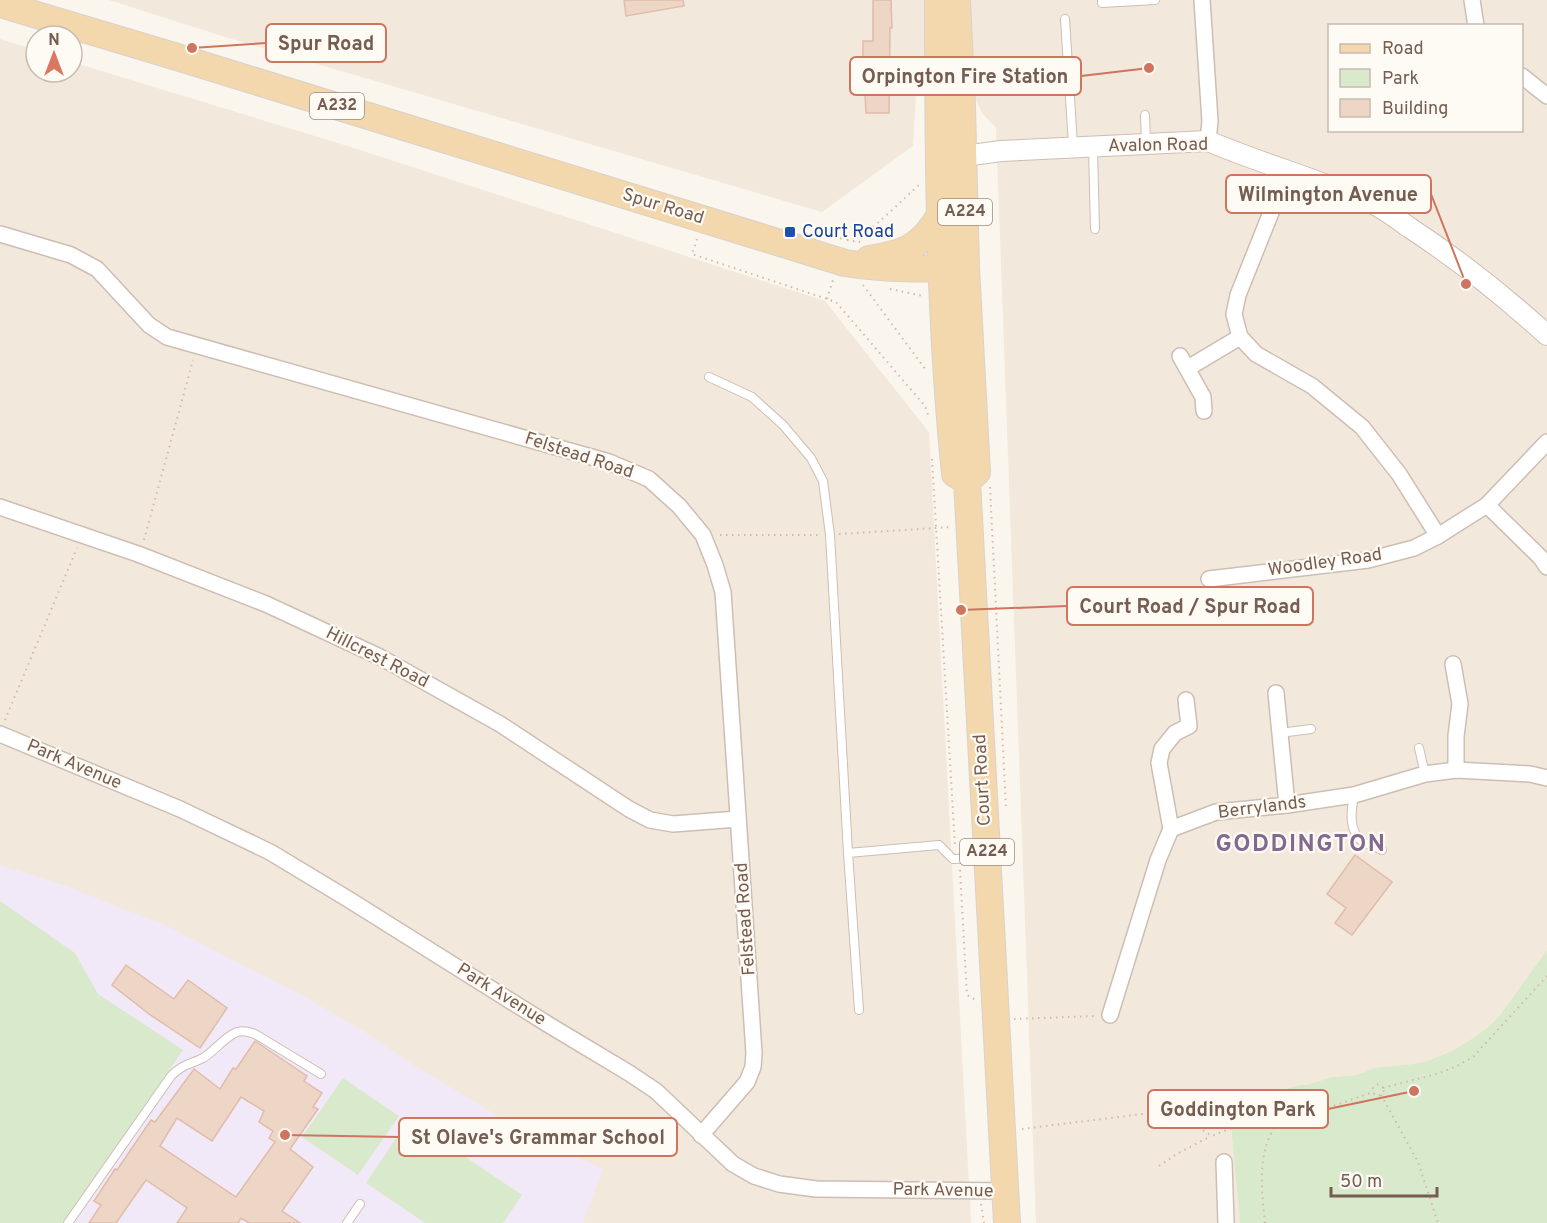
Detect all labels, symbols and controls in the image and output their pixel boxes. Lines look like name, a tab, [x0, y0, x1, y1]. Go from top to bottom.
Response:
north arrow	[24, 24, 84, 84]
callout: Spur Road	[266, 24, 386, 62]
legend	[1328, 24, 1523, 132]
text: N	[48, 31, 60, 51]
text: Spur Road	[278, 32, 374, 58]
text: Road	[1382, 38, 1424, 61]
callout: Orpington Fire Station	[850, 57, 1081, 95]
text: Orpington Fire Station	[862, 65, 1068, 91]
text: Park	[1382, 68, 1419, 91]
road number: A232	[310, 93, 364, 119]
text: Building	[1382, 98, 1448, 121]
street label: Avalon Road	[1108, 134, 1208, 158]
callout: Wilmington Avenue	[1226, 175, 1431, 213]
text: Wilmington Avenue	[1238, 183, 1418, 209]
street label: Spur Road	[619, 184, 707, 230]
road number: A224	[938, 199, 992, 225]
place label: Court Road	[802, 221, 894, 244]
marker: Court Road	[783, 225, 797, 239]
street label: Felstead Road	[522, 428, 636, 484]
street label: Woodley Road	[1266, 544, 1384, 582]
callout: Court Road / Spur Road	[1067, 587, 1313, 625]
text: Court Road / Spur Road	[1079, 595, 1301, 621]
street label: Hillcrest Road	[322, 622, 432, 694]
street label: Court Road	[969, 733, 997, 827]
street label: Park Avenue	[23, 735, 125, 795]
street label: Berrylands	[1217, 791, 1307, 825]
district label: GODDINGTON	[1215, 830, 1387, 860]
road number: A224	[960, 839, 1014, 865]
street label: Felstead Road	[731, 862, 761, 976]
street label: Park Avenue	[452, 959, 550, 1031]
callout: Goddington Park	[1148, 1090, 1328, 1128]
text: Goddington Park	[1160, 1098, 1316, 1124]
callout: St Olave's Grammar School	[399, 1118, 677, 1156]
text: St Olave's Grammar School	[411, 1126, 665, 1152]
scale bar	[1331, 1160, 1438, 1198]
text: 50 m	[1340, 1171, 1382, 1194]
street label: Park Avenue	[892, 1179, 994, 1203]

